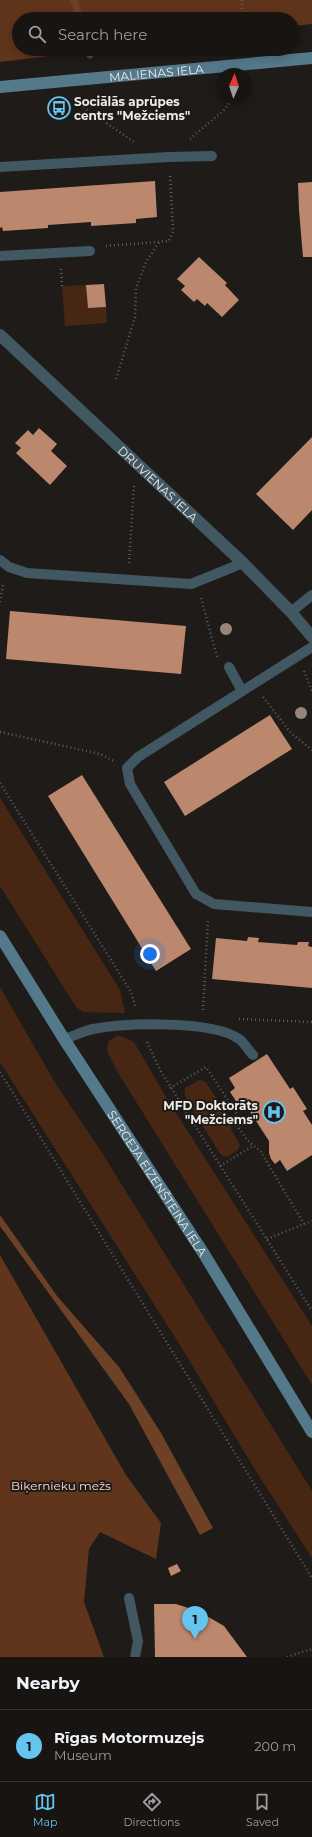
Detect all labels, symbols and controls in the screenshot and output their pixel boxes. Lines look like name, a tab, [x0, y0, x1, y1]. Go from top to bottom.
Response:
search box	[12, 12, 300, 56]
icon: search	[26, 23, 48, 45]
text: Search here	[58, 25, 147, 44]
street label: MALIENAS IELA	[108, 61, 205, 84]
north arrow	[216, 68, 252, 104]
place label: Sociālās aprūpes centrs "Mežciems"	[74, 94, 190, 123]
bus stop icon: Sociālās aprūpes centrs "Mežciems"	[46, 95, 72, 121]
street label: DRUVIENAS IELA	[115, 442, 202, 525]
your location	[140, 944, 160, 964]
place label: MFD Doktorāts "Mežciems"	[163, 1098, 259, 1127]
hospital icon: MFD Doktorāts "Mežciems"	[261, 1099, 287, 1125]
street label: SERGEJA EIZENŠTEINA IELA	[105, 1107, 211, 1259]
park label: Biķernieku mežs	[11, 1478, 111, 1493]
pin: 1	[182, 1606, 208, 1639]
text: Nearby	[16, 1673, 80, 1693]
text: Rīgas Motormuzejs	[54, 1728, 204, 1747]
text: 1	[26, 1738, 32, 1754]
text: 200 m	[254, 1738, 296, 1754]
text: Museum	[54, 1747, 112, 1763]
tab: Map	[33, 1791, 57, 1829]
tab: Directions	[124, 1791, 180, 1829]
tab: Saved	[246, 1791, 279, 1829]

